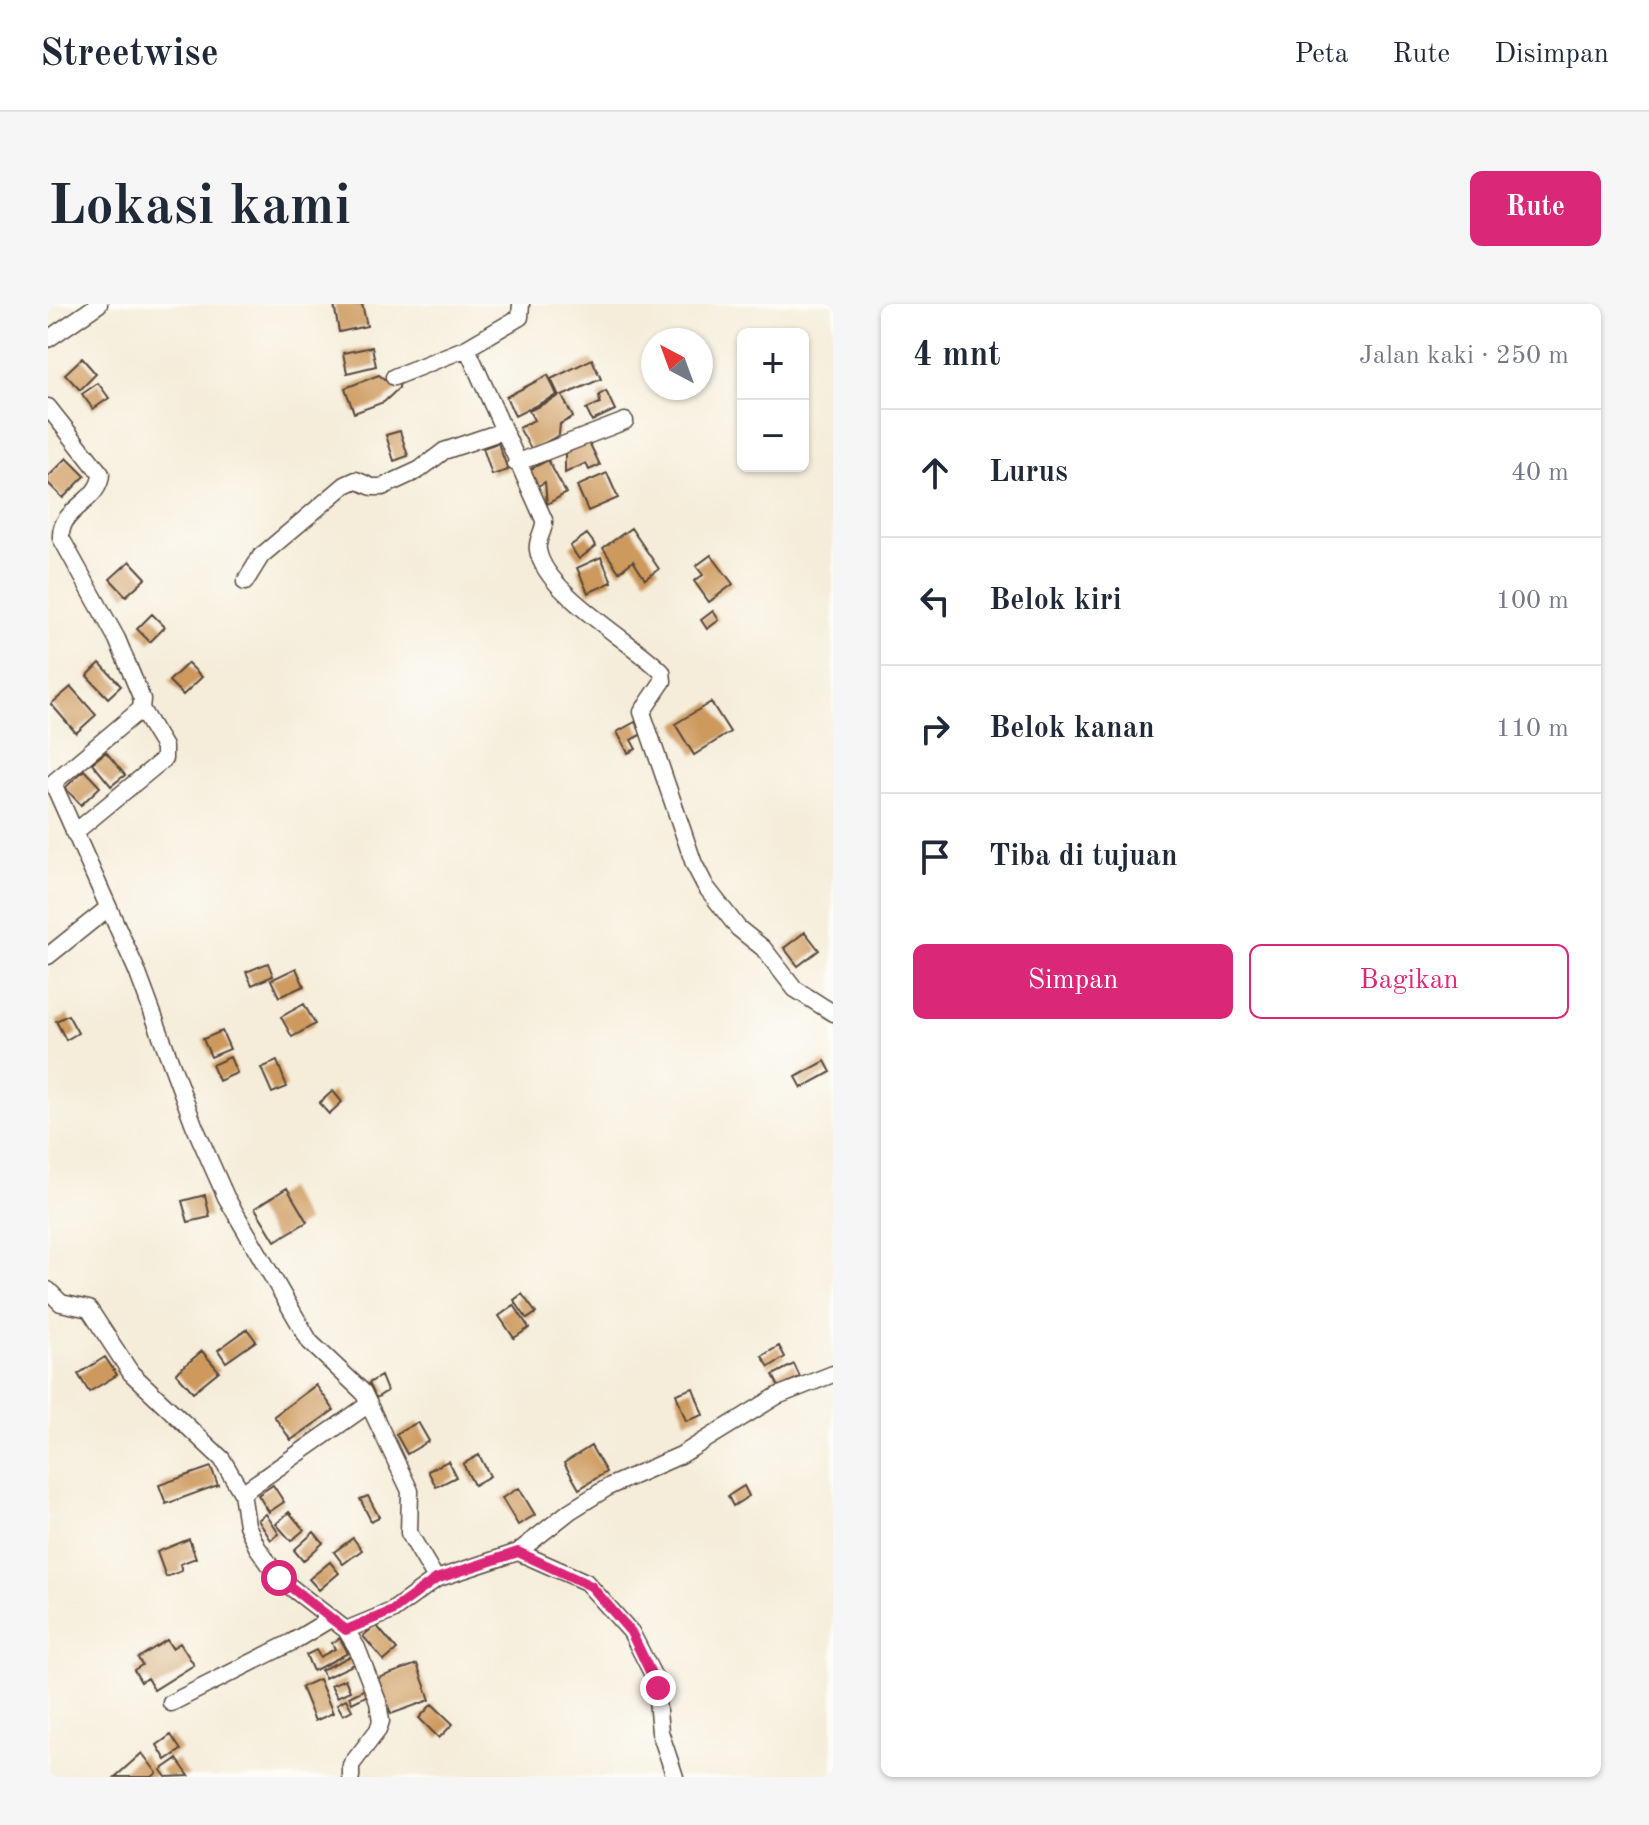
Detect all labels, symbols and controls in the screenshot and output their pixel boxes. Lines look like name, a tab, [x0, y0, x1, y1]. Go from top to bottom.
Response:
text: Streetwise	[40, 36, 219, 74]
text: Peta	[1294, 41, 1349, 69]
text: Rute	[1393, 41, 1450, 69]
text: Disimpan	[1494, 41, 1609, 69]
button: Rute	[1470, 171, 1601, 246]
text: Lokasi kami	[48, 180, 351, 236]
north arrow	[641, 328, 713, 400]
map controls	[737, 328, 809, 472]
button: +	[737, 328, 809, 400]
text: 4 mnt	[913, 339, 1001, 373]
text: Jalan kaki · 250 m	[1359, 343, 1569, 369]
button: −	[737, 400, 809, 472]
icon: ahead	[913, 451, 957, 495]
text: Lurus	[989, 458, 1068, 488]
text: 40 m	[1511, 460, 1569, 486]
icon: left	[913, 579, 957, 623]
text: Belok kiri	[989, 586, 1122, 616]
text: 100 m	[1496, 588, 1569, 614]
icon: right	[913, 707, 957, 751]
text: Belok kanan	[989, 714, 1155, 744]
text: 110 m	[1496, 716, 1569, 742]
icon: arrive	[913, 835, 957, 879]
text: Tiba di tujuan	[989, 842, 1178, 872]
button: Simpan	[913, 944, 1233, 1019]
button: Bagikan	[1249, 944, 1569, 1019]
route start	[261, 1560, 297, 1596]
route end	[640, 1670, 676, 1706]

